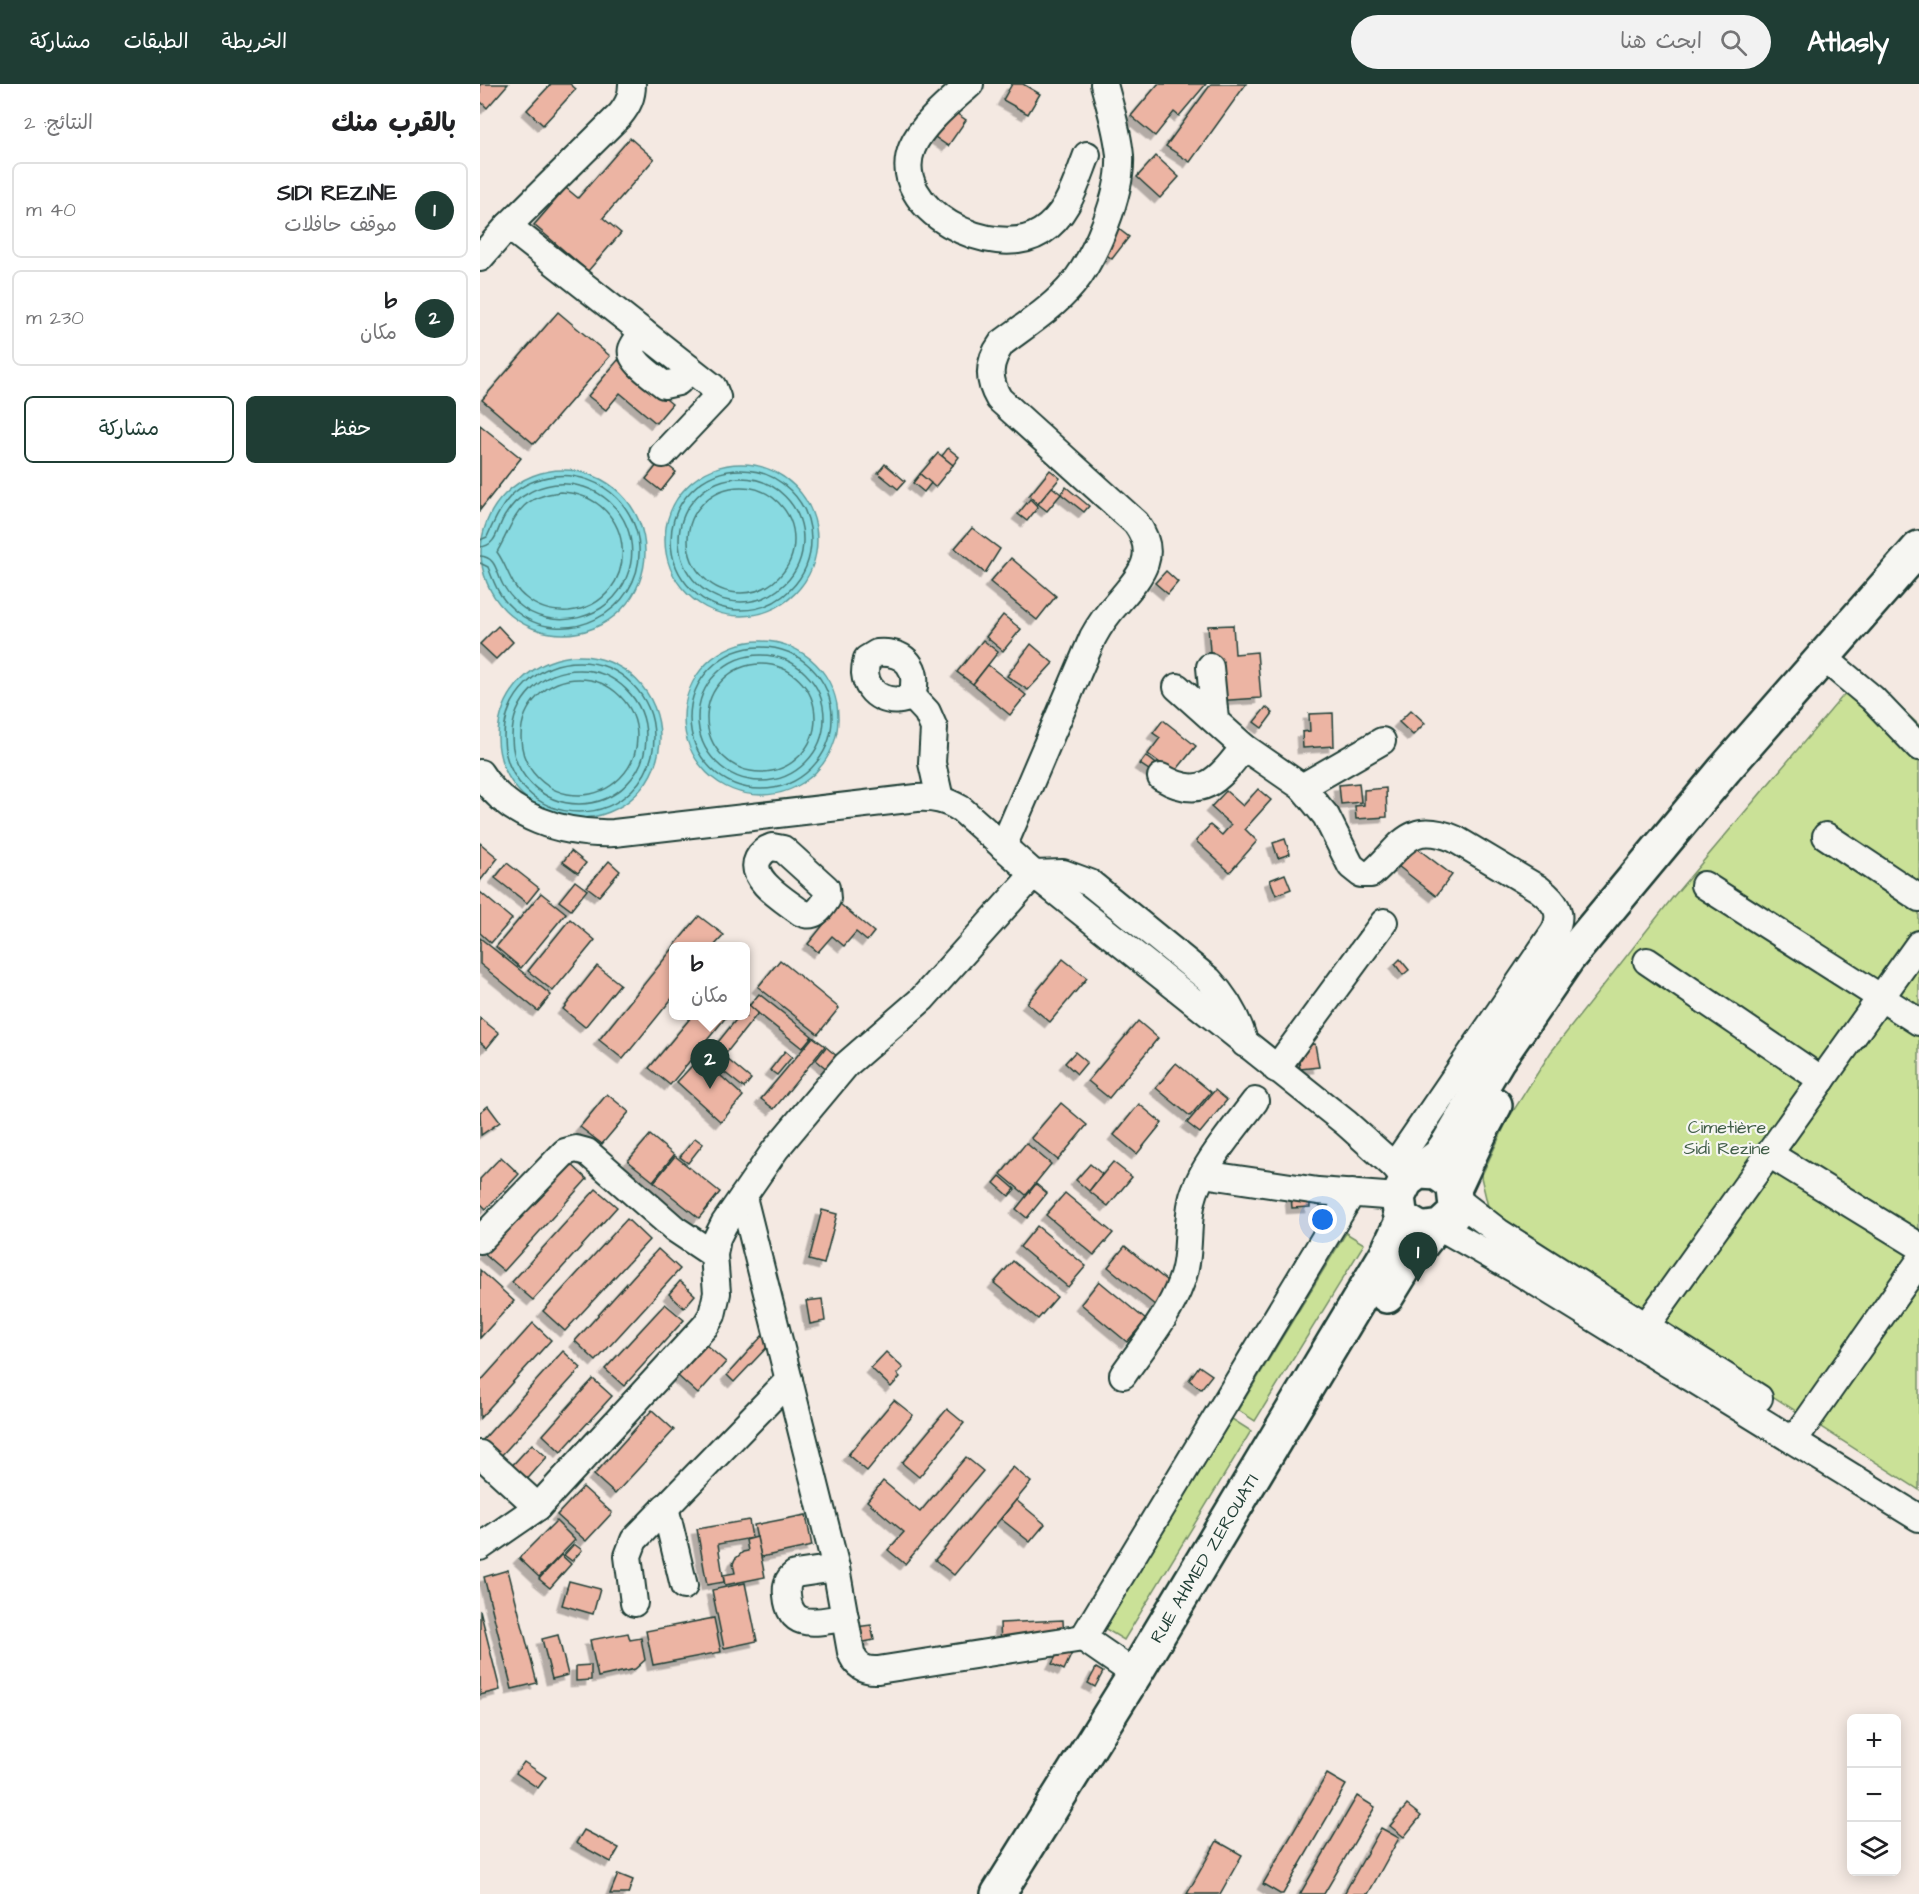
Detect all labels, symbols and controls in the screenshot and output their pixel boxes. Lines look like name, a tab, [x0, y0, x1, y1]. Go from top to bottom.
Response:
search box	[1351, 15, 1771, 69]
text: Atlasly	[1807, 23, 1889, 62]
text: ابحث هنا	[1620, 26, 1702, 57]
icon: search	[1717, 26, 1750, 59]
text: مشاركة	[30, 27, 91, 56]
text: الطبقات	[124, 27, 189, 56]
text: الخريطة	[222, 27, 287, 56]
text: بالقرب منك	[332, 105, 456, 141]
text: النتائج: 2	[24, 109, 93, 137]
text: SIDI REZINE	[277, 178, 397, 209]
text: 40 m	[26, 196, 76, 224]
text: 1	[433, 196, 436, 224]
text: موقف حافلات	[284, 211, 397, 239]
text: b	[385, 286, 397, 317]
text: 230 m	[26, 304, 84, 332]
text: 2	[429, 304, 440, 332]
text: مكان	[360, 319, 397, 347]
button: مشاركة	[24, 396, 234, 463]
button: حفظ	[246, 396, 456, 463]
popup	[669, 942, 750, 1020]
text: b	[691, 949, 703, 980]
text: مكان	[691, 982, 728, 1010]
pin: 2	[690, 1040, 730, 1089]
park label: Cimetière Sidi Rezine	[1684, 1115, 1770, 1161]
your location	[1308, 1205, 1337, 1234]
pin: 1	[1398, 1232, 1438, 1282]
street label: RUE AHMED ZEROUATI	[1144, 1469, 1265, 1648]
map controls	[1847, 1714, 1901, 1876]
button: +	[1847, 1714, 1901, 1768]
button: −	[1847, 1768, 1901, 1822]
button: layers	[1847, 1822, 1901, 1876]

